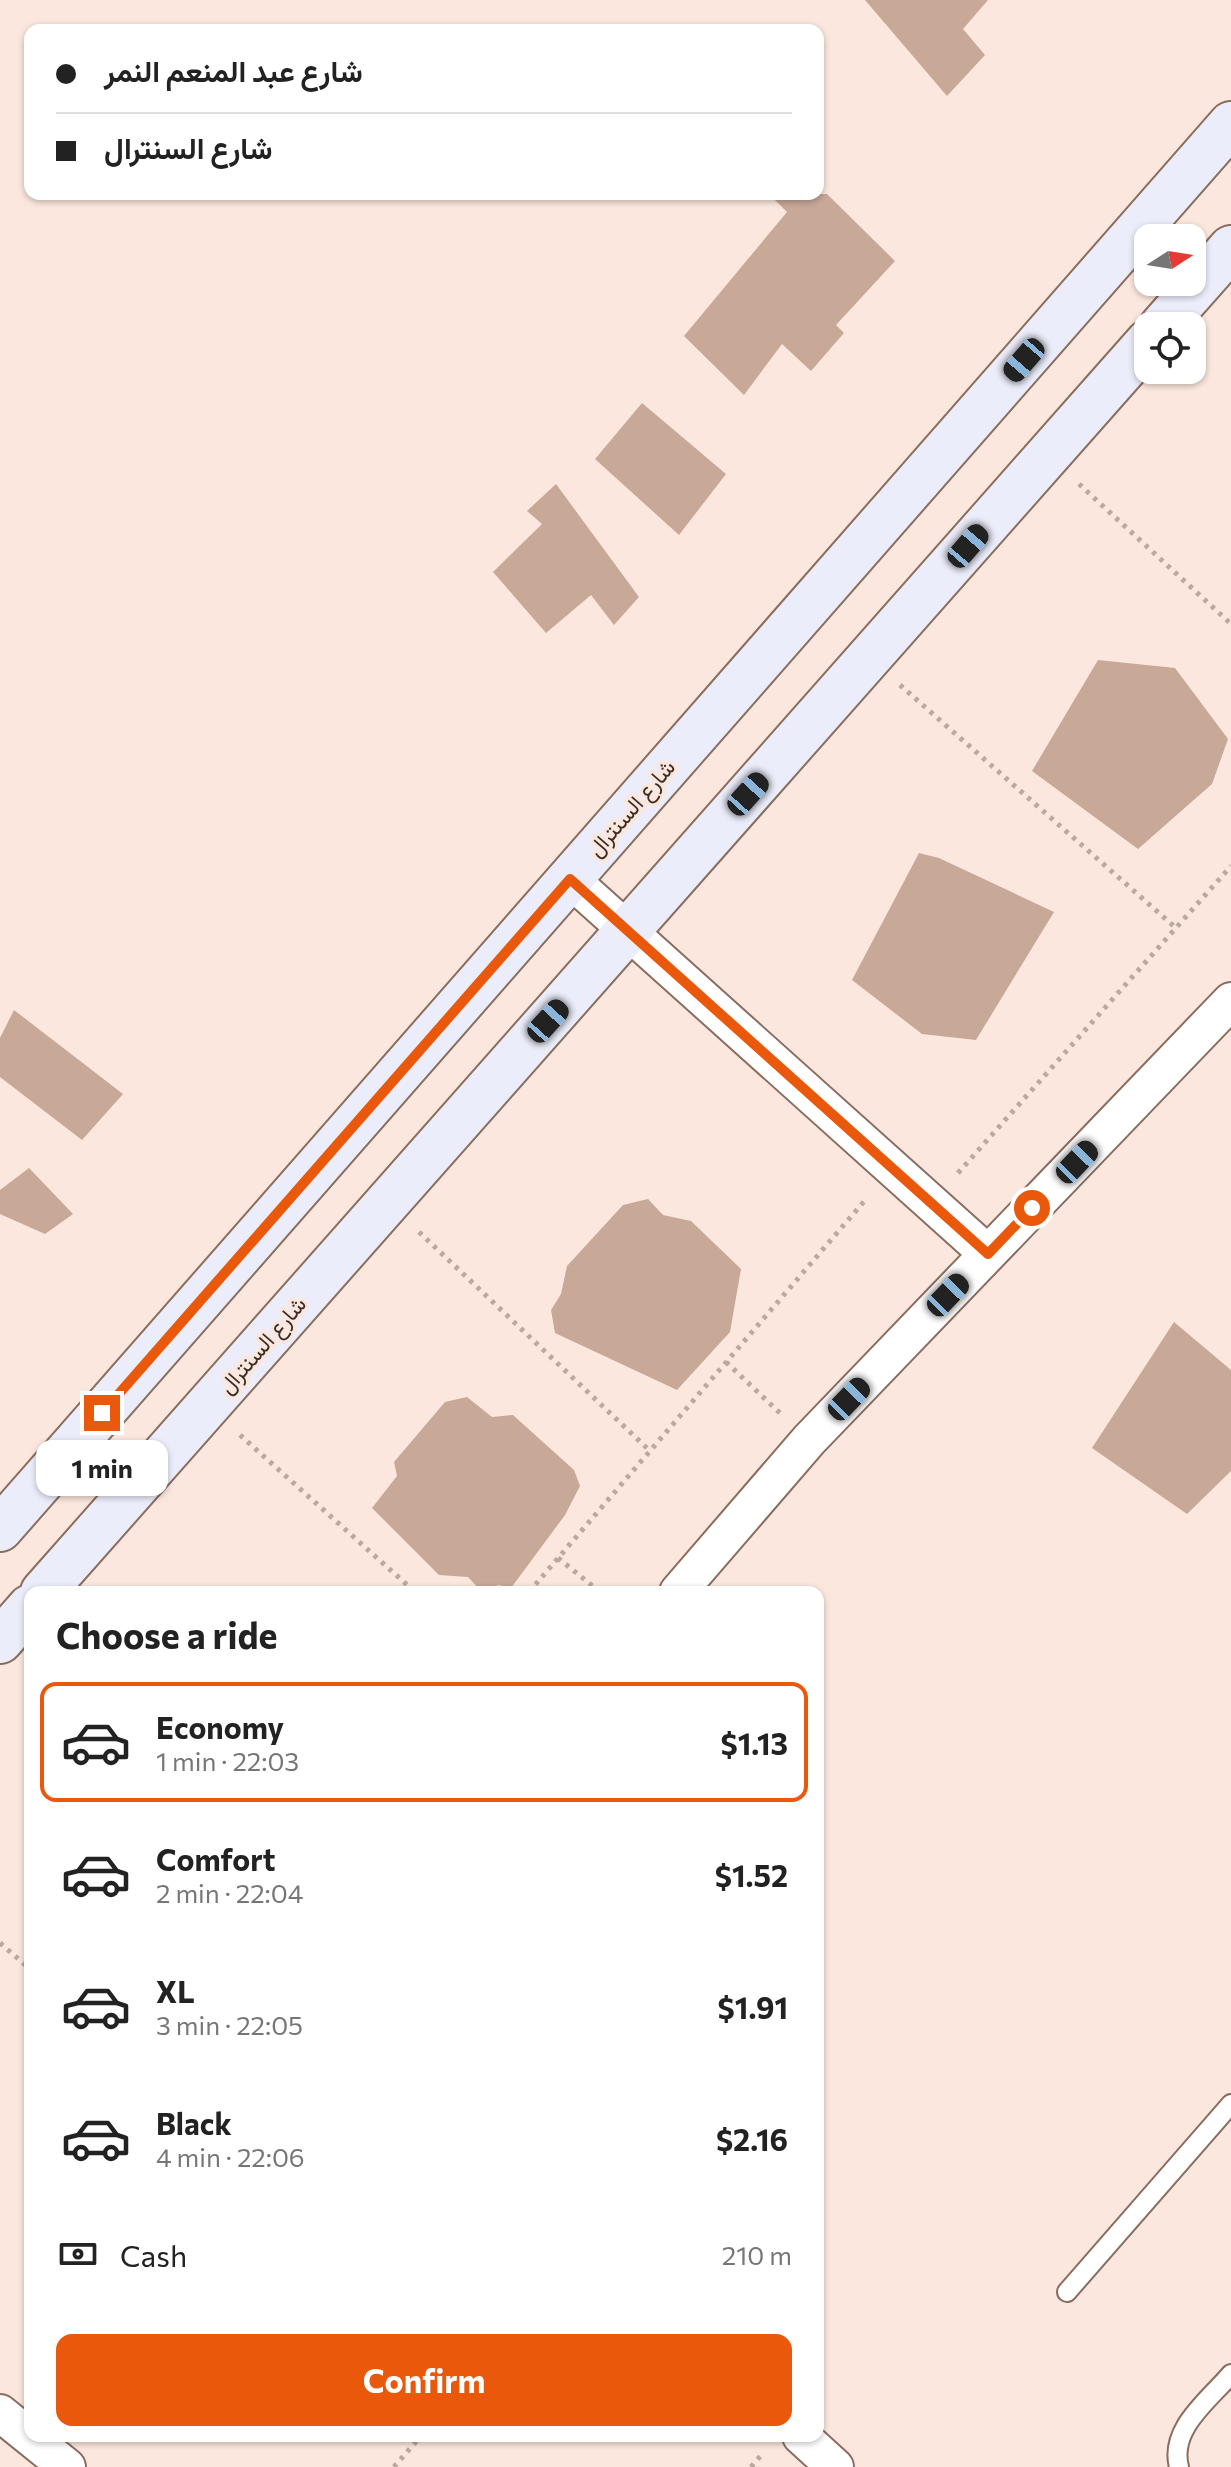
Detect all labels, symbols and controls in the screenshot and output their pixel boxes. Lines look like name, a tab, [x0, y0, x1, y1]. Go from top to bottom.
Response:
text: شارع عبد المنعم النمر	[104, 51, 363, 88]
text: شارع السنترال	[104, 128, 272, 165]
north arrow	[1134, 224, 1206, 296]
map controls	[1134, 224, 1206, 384]
button: locate	[1134, 312, 1206, 384]
car	[999, 334, 1049, 386]
car	[943, 520, 993, 572]
street label: شارع السنترال	[581, 754, 682, 863]
car	[723, 768, 773, 820]
car	[523, 995, 573, 1047]
car	[1052, 1136, 1102, 1188]
route start	[1014, 1190, 1050, 1226]
car	[923, 1269, 973, 1321]
street label: شارع السنترال	[212, 1291, 313, 1400]
car	[824, 1373, 874, 1425]
route end	[84, 1395, 120, 1431]
callout: 1 min	[36, 1441, 168, 1497]
text: 1 min	[71, 1452, 133, 1483]
text: Choose a ride	[56, 1612, 277, 1656]
icon: car	[60, 1706, 132, 1778]
text: Economy	[156, 1708, 284, 1745]
text: $1.13	[720, 1724, 788, 1761]
text: 1 min · 22:03	[156, 1745, 299, 1776]
icon: car	[60, 1838, 132, 1910]
text: Comfort	[156, 1840, 275, 1877]
text: $1.52	[715, 1856, 788, 1893]
text: 2 min · 22:04	[156, 1877, 303, 1908]
icon: car	[60, 1970, 132, 2042]
text: XL	[156, 1972, 195, 2009]
text: $1.91	[718, 1988, 788, 2025]
text: 3 min · 22:05	[156, 2009, 303, 2040]
icon: car	[60, 2102, 132, 2174]
text: Black	[156, 2104, 232, 2141]
text: $2.16	[716, 2120, 788, 2157]
text: 4 min · 22:06	[156, 2141, 305, 2172]
icon: cash	[56, 2232, 100, 2276]
text: Cash	[120, 2236, 187, 2273]
text: 210 m	[722, 2239, 792, 2270]
button: Confirm	[56, 2334, 792, 2426]

